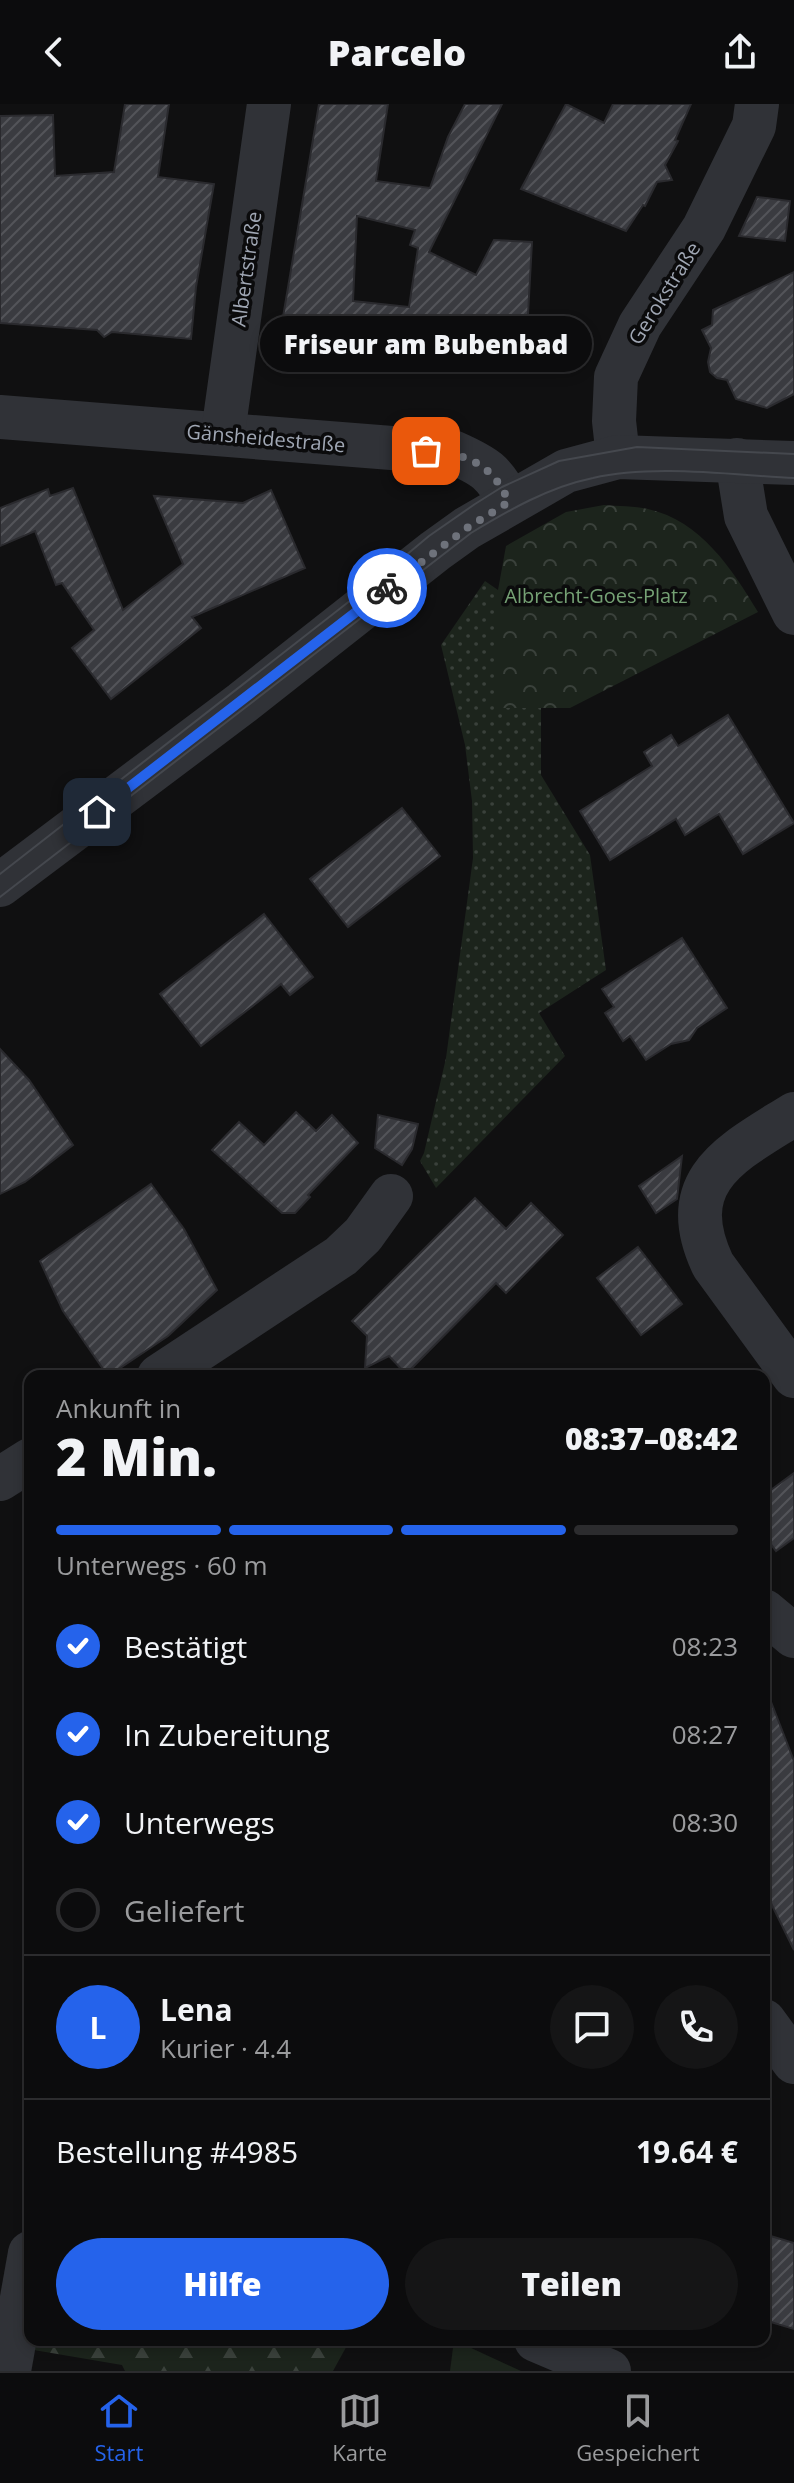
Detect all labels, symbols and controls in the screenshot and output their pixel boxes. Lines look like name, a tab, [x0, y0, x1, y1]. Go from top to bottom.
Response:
text: Parcelo	[328, 28, 466, 77]
icon: back	[32, 30, 76, 74]
icon: share	[718, 30, 762, 74]
street label: Albertstraße	[225, 210, 267, 328]
street label: Gerokstraße	[622, 237, 706, 349]
callout: Friseur am Bubenbad	[260, 315, 592, 371]
text: Friseur am Bubenbad	[284, 326, 568, 362]
pin	[392, 417, 460, 485]
street label: Gänsheidestraße	[186, 418, 346, 458]
icon: bag	[404, 429, 448, 473]
courier	[347, 548, 427, 628]
icon: bike	[365, 566, 409, 610]
park label: Albrecht-Goes-Platz	[504, 582, 688, 609]
pin	[63, 778, 131, 846]
icon: home	[75, 790, 119, 834]
text: Ankunft in	[56, 1390, 181, 1426]
text: 08:37–08:42	[565, 1418, 738, 1459]
text: 2 Min.	[56, 1420, 217, 1491]
text: Unterwegs · 60 m	[56, 1547, 268, 1583]
icon: check	[56, 1624, 100, 1668]
text: Bestätigt	[124, 1626, 247, 1667]
text: 08:23	[672, 1628, 738, 1664]
icon: check	[56, 1712, 100, 1756]
text: In Zubereitung	[124, 1714, 330, 1755]
text: 08:27	[672, 1716, 738, 1752]
icon: check	[56, 1800, 100, 1844]
text: Unterwegs	[124, 1802, 275, 1843]
text: 08:30	[672, 1804, 738, 1840]
text: Geliefert	[124, 1890, 245, 1931]
button: chat	[550, 1985, 634, 2069]
button: phone	[654, 1985, 738, 2069]
text: Lena	[160, 1989, 233, 2030]
text: L	[90, 2007, 106, 2048]
text: Kurier · 4.4	[160, 2030, 291, 2066]
text: Bestellung #4985	[56, 2131, 298, 2172]
text: 19.64 €	[636, 2131, 738, 2172]
button: Hilfe	[56, 2238, 389, 2330]
button: Teilen	[405, 2238, 738, 2330]
tab: Start	[94, 2389, 143, 2467]
tab: Karte	[332, 2389, 387, 2467]
tab: Gespeichert	[576, 2389, 700, 2467]

